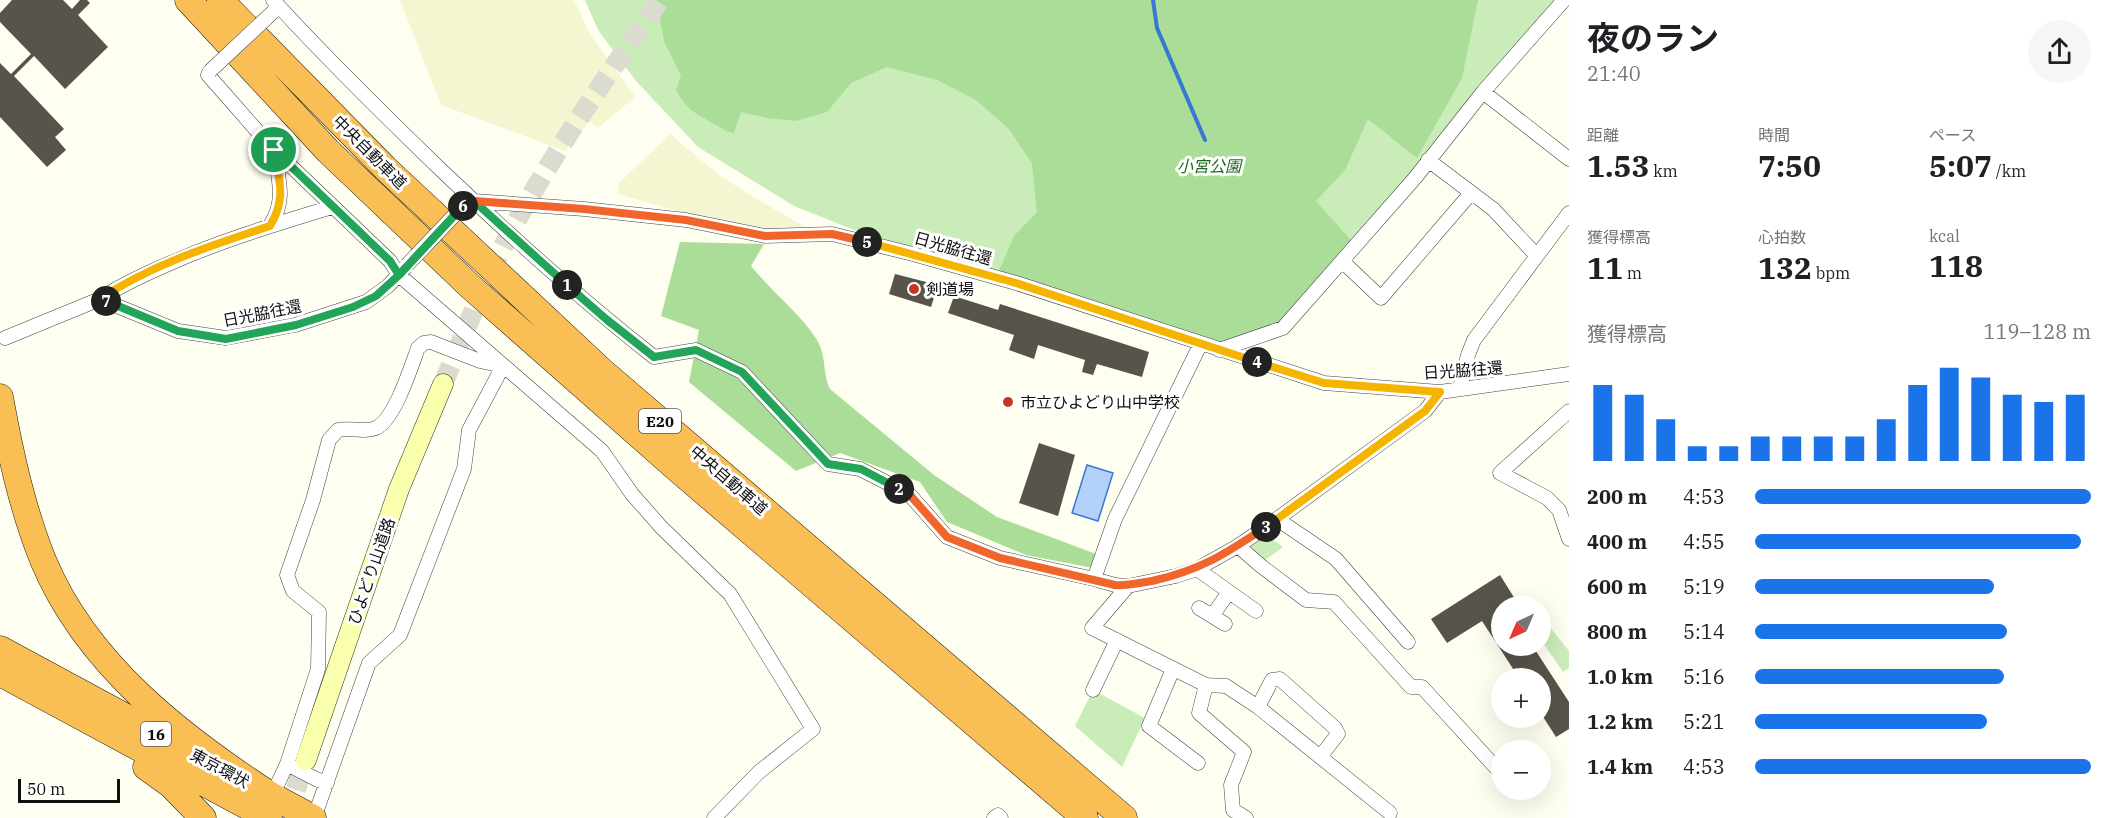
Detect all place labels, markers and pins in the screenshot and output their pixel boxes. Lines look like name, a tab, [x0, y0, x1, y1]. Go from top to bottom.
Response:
pin	[248, 124, 299, 175]
pin: 6	[448, 191, 478, 221]
pin: 5	[852, 227, 882, 257]
pin: 1	[552, 270, 582, 300]
place label: 剣道場	[926, 279, 974, 299]
marker: 剣道場	[907, 282, 921, 296]
pin: 7	[91, 286, 121, 316]
pin: 4	[1242, 347, 1272, 377]
place label: 市立ひよどり山中学校	[1020, 392, 1180, 412]
marker: 市立ひよどり山中学校	[1001, 395, 1015, 409]
pin: 2	[884, 474, 914, 504]
pin: 3	[1251, 512, 1281, 542]

